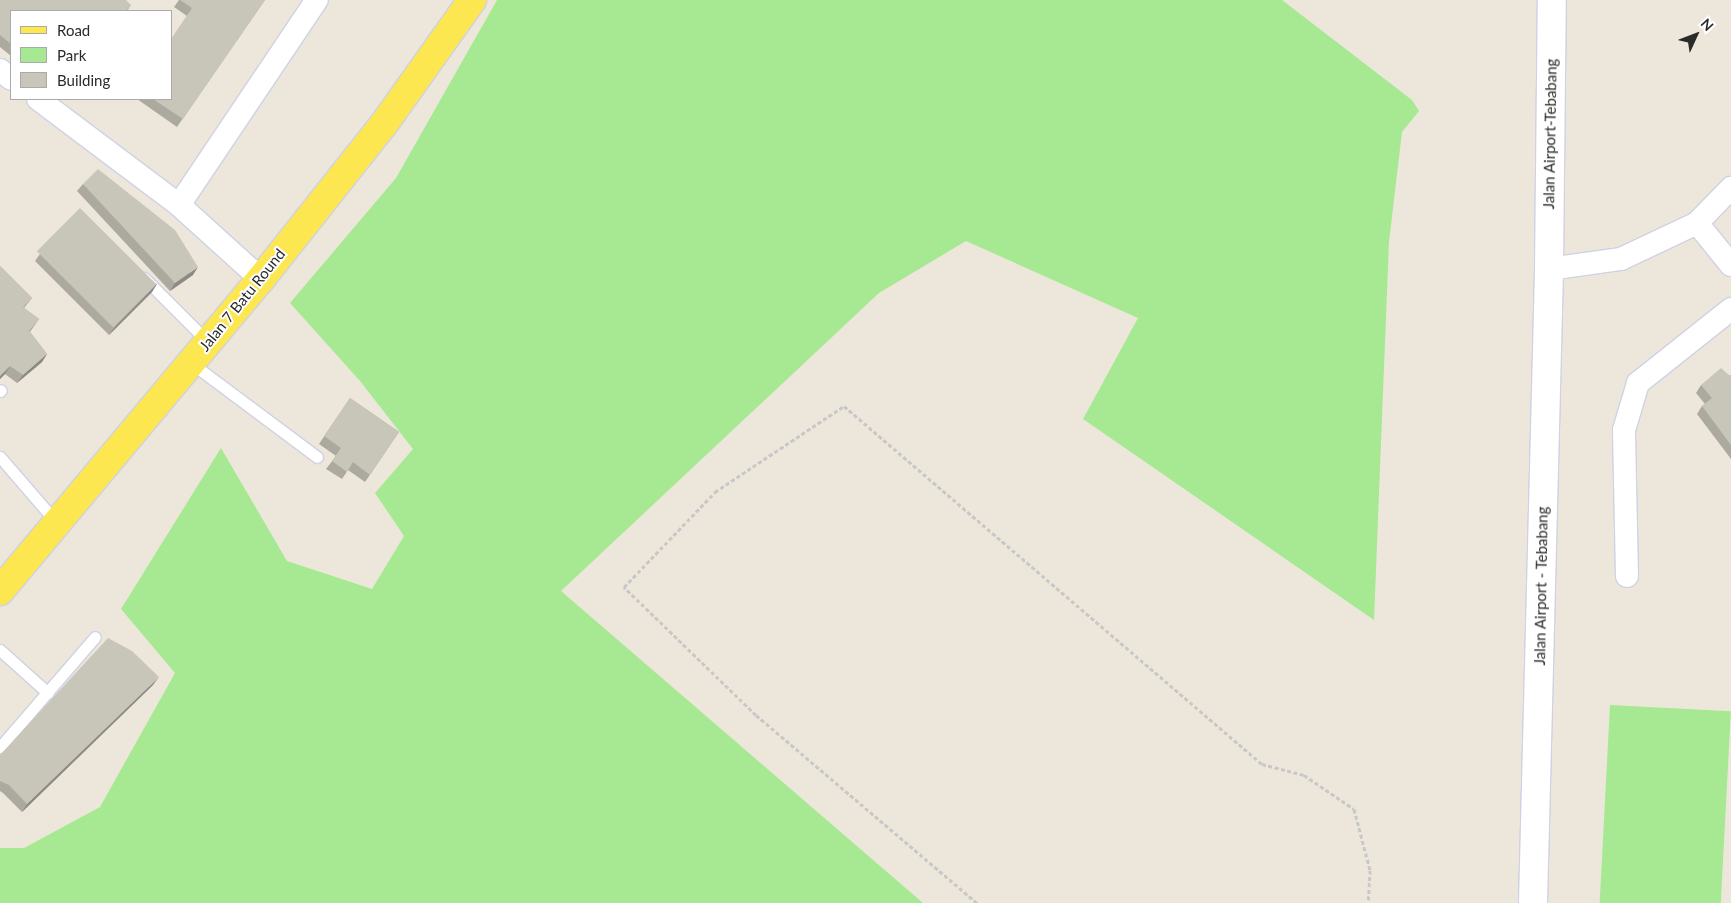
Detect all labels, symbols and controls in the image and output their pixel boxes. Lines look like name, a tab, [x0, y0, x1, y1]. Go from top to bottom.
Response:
legend	[10, 10, 172, 100]
north arrow	[1671, 10, 1721, 60]
text: N	[1697, 15, 1717, 34]
text: Road	[57, 21, 90, 39]
text: Park	[57, 46, 86, 64]
street label: Jalan Airport-Tebabang	[1540, 58, 1560, 210]
text: Building	[57, 71, 110, 89]
street label: Jalan 7 Batu Round	[195, 245, 289, 355]
street label: Jalan Airport - Tebabang	[1531, 506, 1551, 666]

